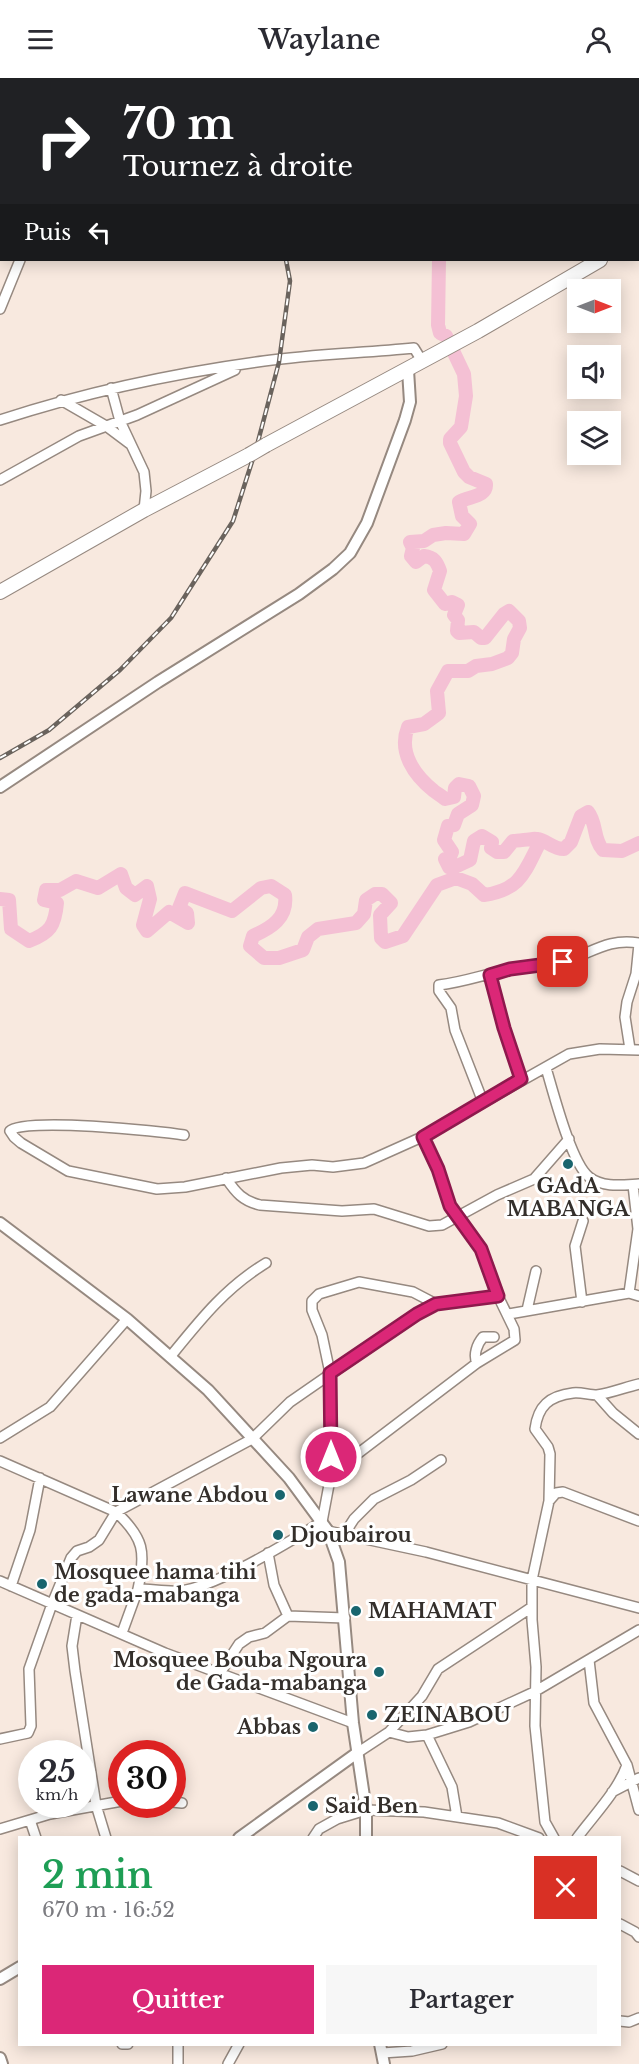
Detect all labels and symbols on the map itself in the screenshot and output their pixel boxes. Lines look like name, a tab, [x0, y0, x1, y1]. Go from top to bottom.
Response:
north arrow	[567, 279, 621, 333]
pin	[537, 936, 588, 987]
marker: GAdA MABANGA	[561, 1157, 575, 1171]
place label: GAdA MABANGA	[507, 1174, 630, 1221]
position arrow	[299, 1425, 363, 1489]
place label: Lawane Abdou	[111, 1483, 268, 1507]
marker: Lawane Abdou	[273, 1488, 287, 1502]
place label: Djoubairou	[290, 1523, 412, 1547]
marker: Djoubairou	[271, 1528, 285, 1542]
place label: Mosquee hama tihi de gada-mabanga	[54, 1560, 256, 1607]
marker: Mosquee hama tihi de gada-mabanga	[35, 1577, 49, 1591]
place label: MAHAMAT	[368, 1599, 497, 1623]
marker: MAHAMAT	[349, 1604, 363, 1618]
place label: Mosquee Bouba Ngoura de Gada-mabanga	[113, 1648, 368, 1695]
marker: Mosquee Bouba Ngoura de Gada-mabanga	[372, 1665, 386, 1679]
place label: ZEINABOU	[384, 1703, 511, 1727]
marker: ZEINABOU	[365, 1708, 379, 1722]
place label: Abbas	[236, 1715, 301, 1739]
marker: Abbas	[306, 1720, 320, 1734]
speed limit sign: 30	[108, 1740, 186, 1818]
place label: Said Ben	[325, 1794, 419, 1818]
marker: Said Ben	[306, 1799, 320, 1813]

